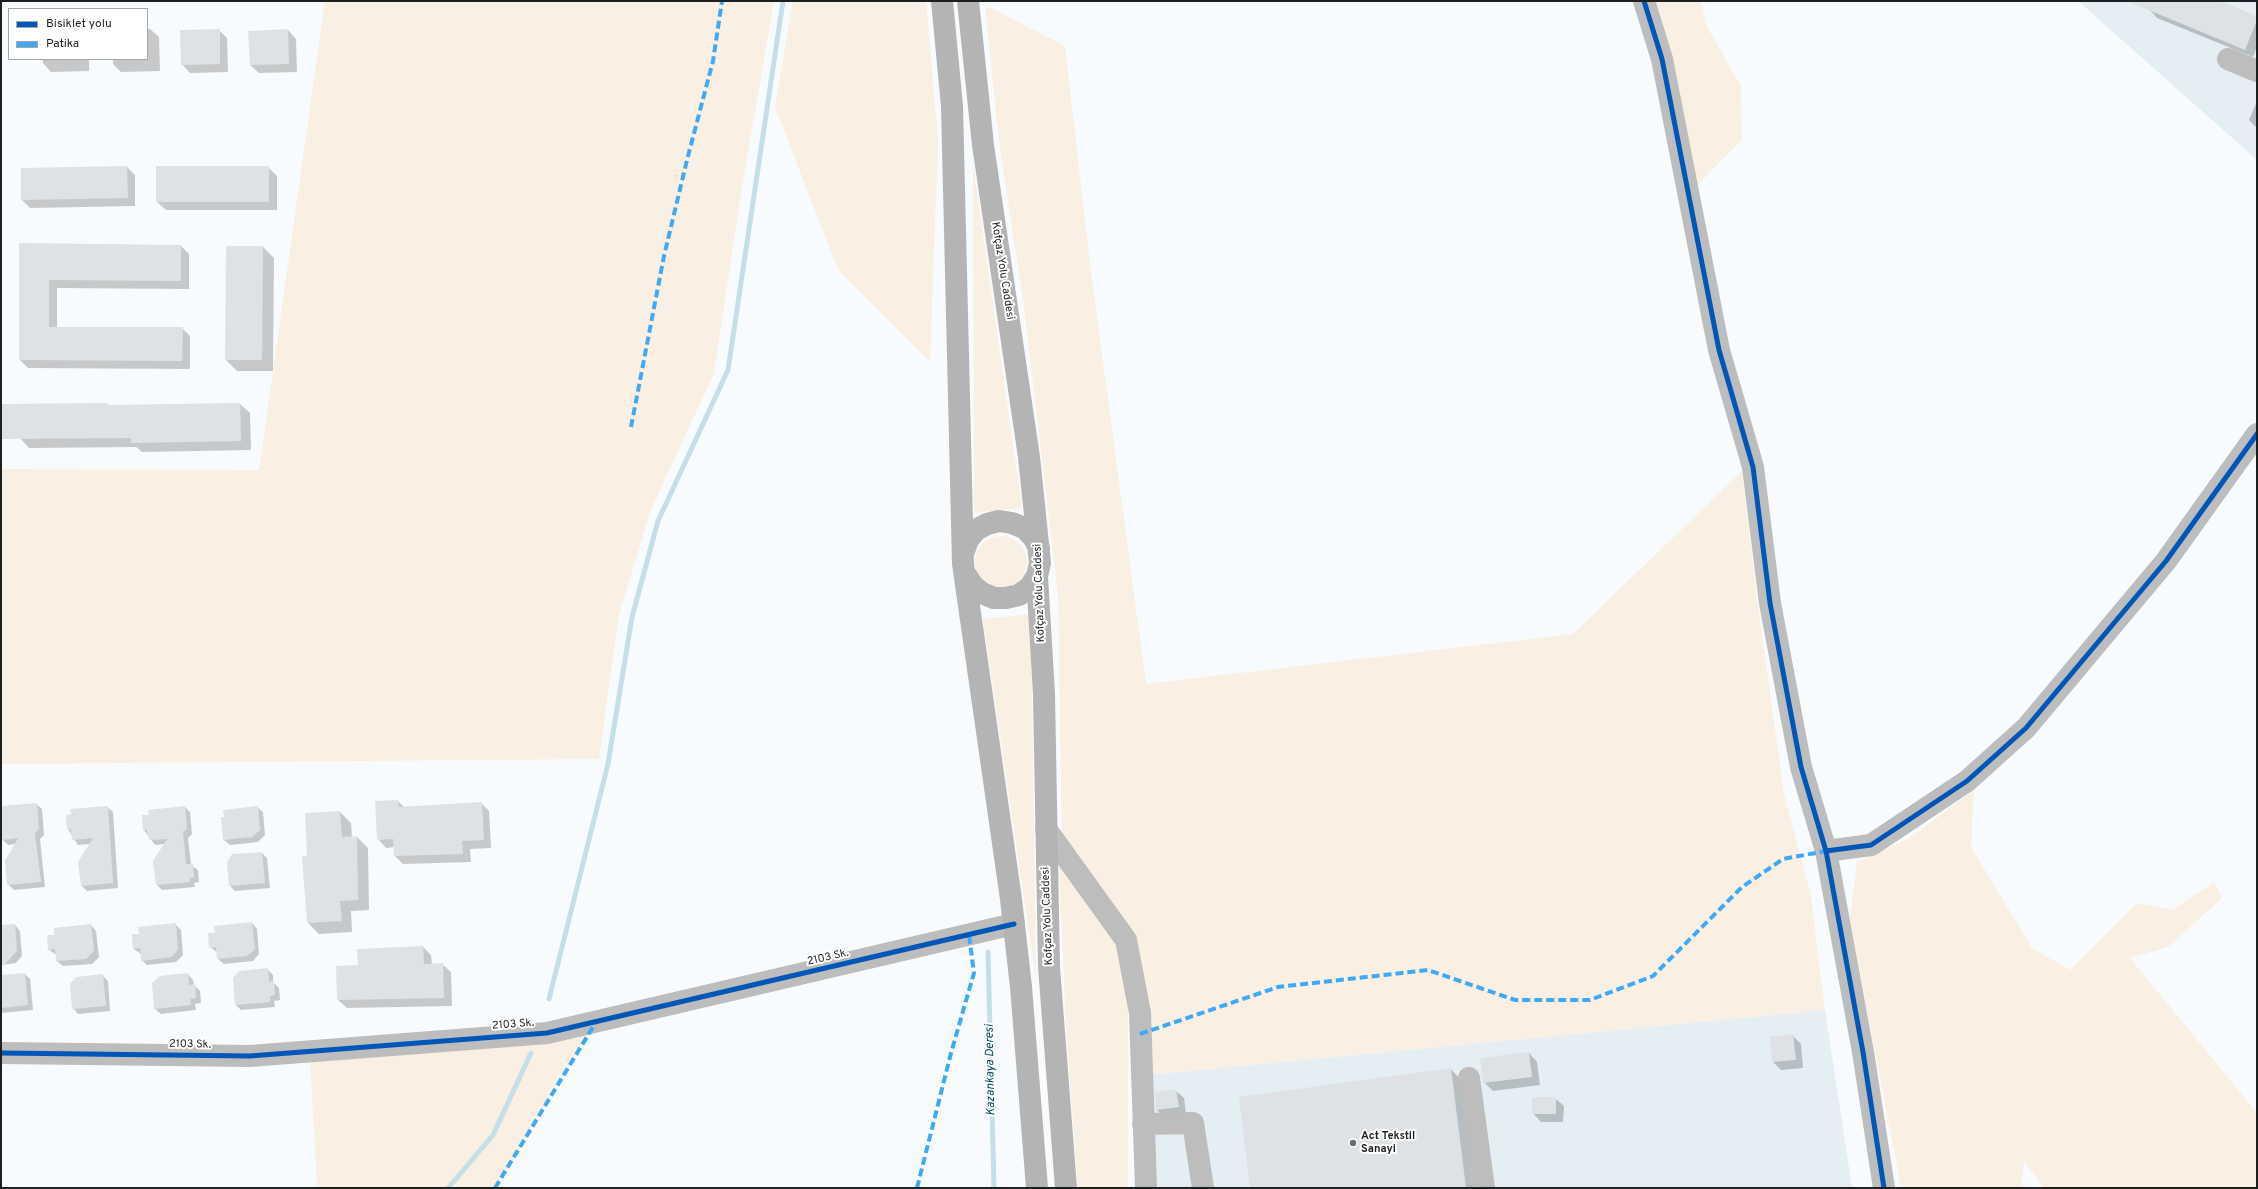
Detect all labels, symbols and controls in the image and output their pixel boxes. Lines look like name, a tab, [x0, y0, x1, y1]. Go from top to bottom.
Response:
legend	[8, 8, 148, 60]
text: Bisiklet yolu	[46, 16, 112, 32]
text: Patika	[46, 36, 79, 52]
street label: Kofçaz Yolu Caddesi	[988, 221, 1016, 321]
street label: Kofçaz Yolu Caddesi	[1032, 543, 1048, 643]
street label: Kofçaz Yolu Caddesi	[1040, 866, 1056, 966]
street label: 2103 Sk.	[806, 947, 850, 969]
street label: 2103 Sk.	[492, 1017, 534, 1033]
water label: Kazankaya Deresi	[983, 1024, 999, 1116]
street label: 2103 Sk.	[169, 1038, 211, 1052]
place label: Act Tekstil Sanayi	[1361, 1130, 1415, 1156]
marker: Act Tekstil Sanayi	[1348, 1138, 1358, 1148]

